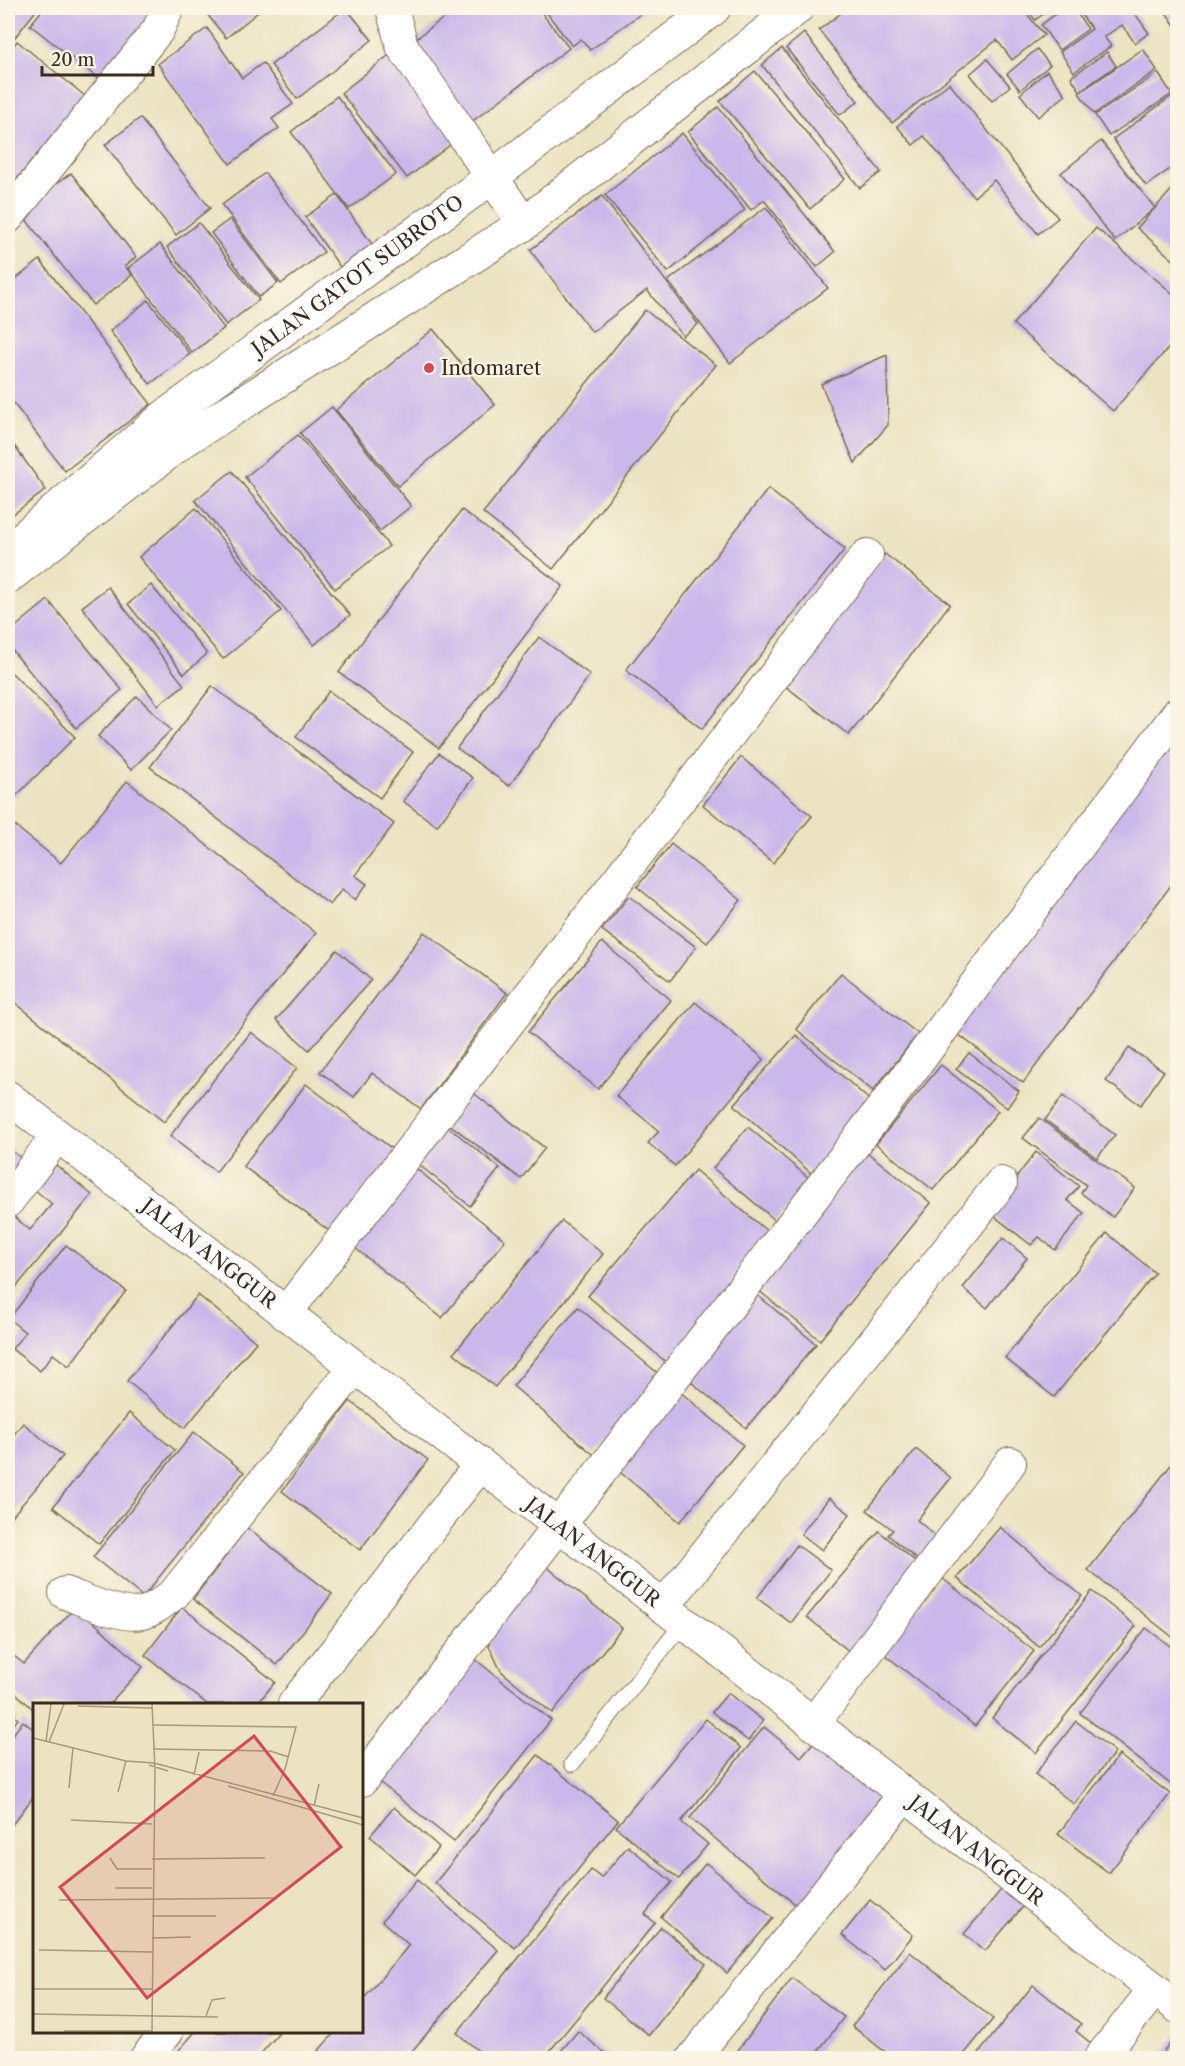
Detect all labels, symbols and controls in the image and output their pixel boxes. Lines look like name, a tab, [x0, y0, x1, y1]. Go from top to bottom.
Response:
scale bar	[42, 39, 153, 77]
text: 20 m	[51, 49, 95, 71]
street label: JALAN GATOT SUBROTO	[245, 190, 468, 362]
place label: Indomaret	[441, 356, 541, 380]
marker: Indomaret	[422, 361, 436, 375]
street label: JALAN ANGGUR	[135, 1192, 283, 1314]
street label: JALAN ANGGUR	[518, 1490, 666, 1613]
inset map	[33, 1703, 363, 2033]
street label: JALAN ANGGUR	[902, 1788, 1050, 1911]

